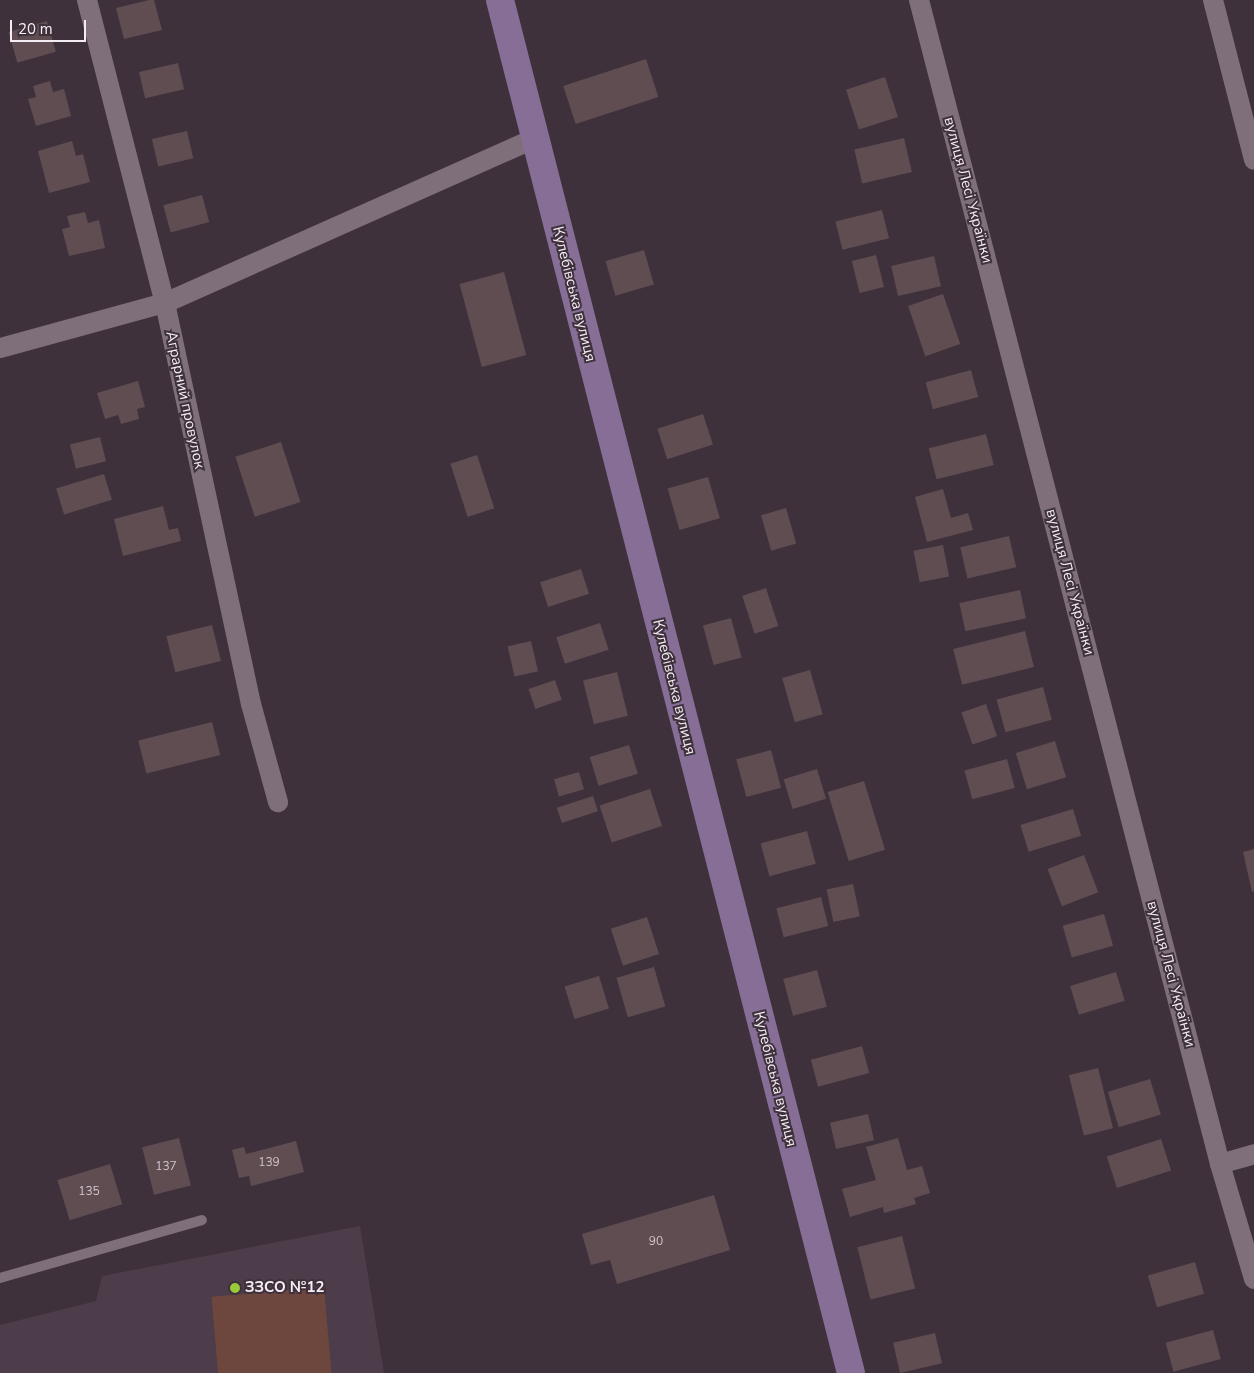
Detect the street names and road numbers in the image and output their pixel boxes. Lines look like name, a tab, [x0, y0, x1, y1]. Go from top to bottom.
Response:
street label: вулиця Лесі Українки	[940, 115, 996, 265]
street label: Кулебівська вулиця	[548, 225, 600, 363]
street label: Аграрний провулок	[162, 330, 208, 470]
street label: вулиця Лесі Українки	[1042, 507, 1098, 657]
street label: Кулебівська вулиця	[648, 618, 700, 756]
street label: вулиця Лесі Українки	[1143, 899, 1199, 1049]
street label: Кулебівська вулиця	[749, 1010, 801, 1148]

